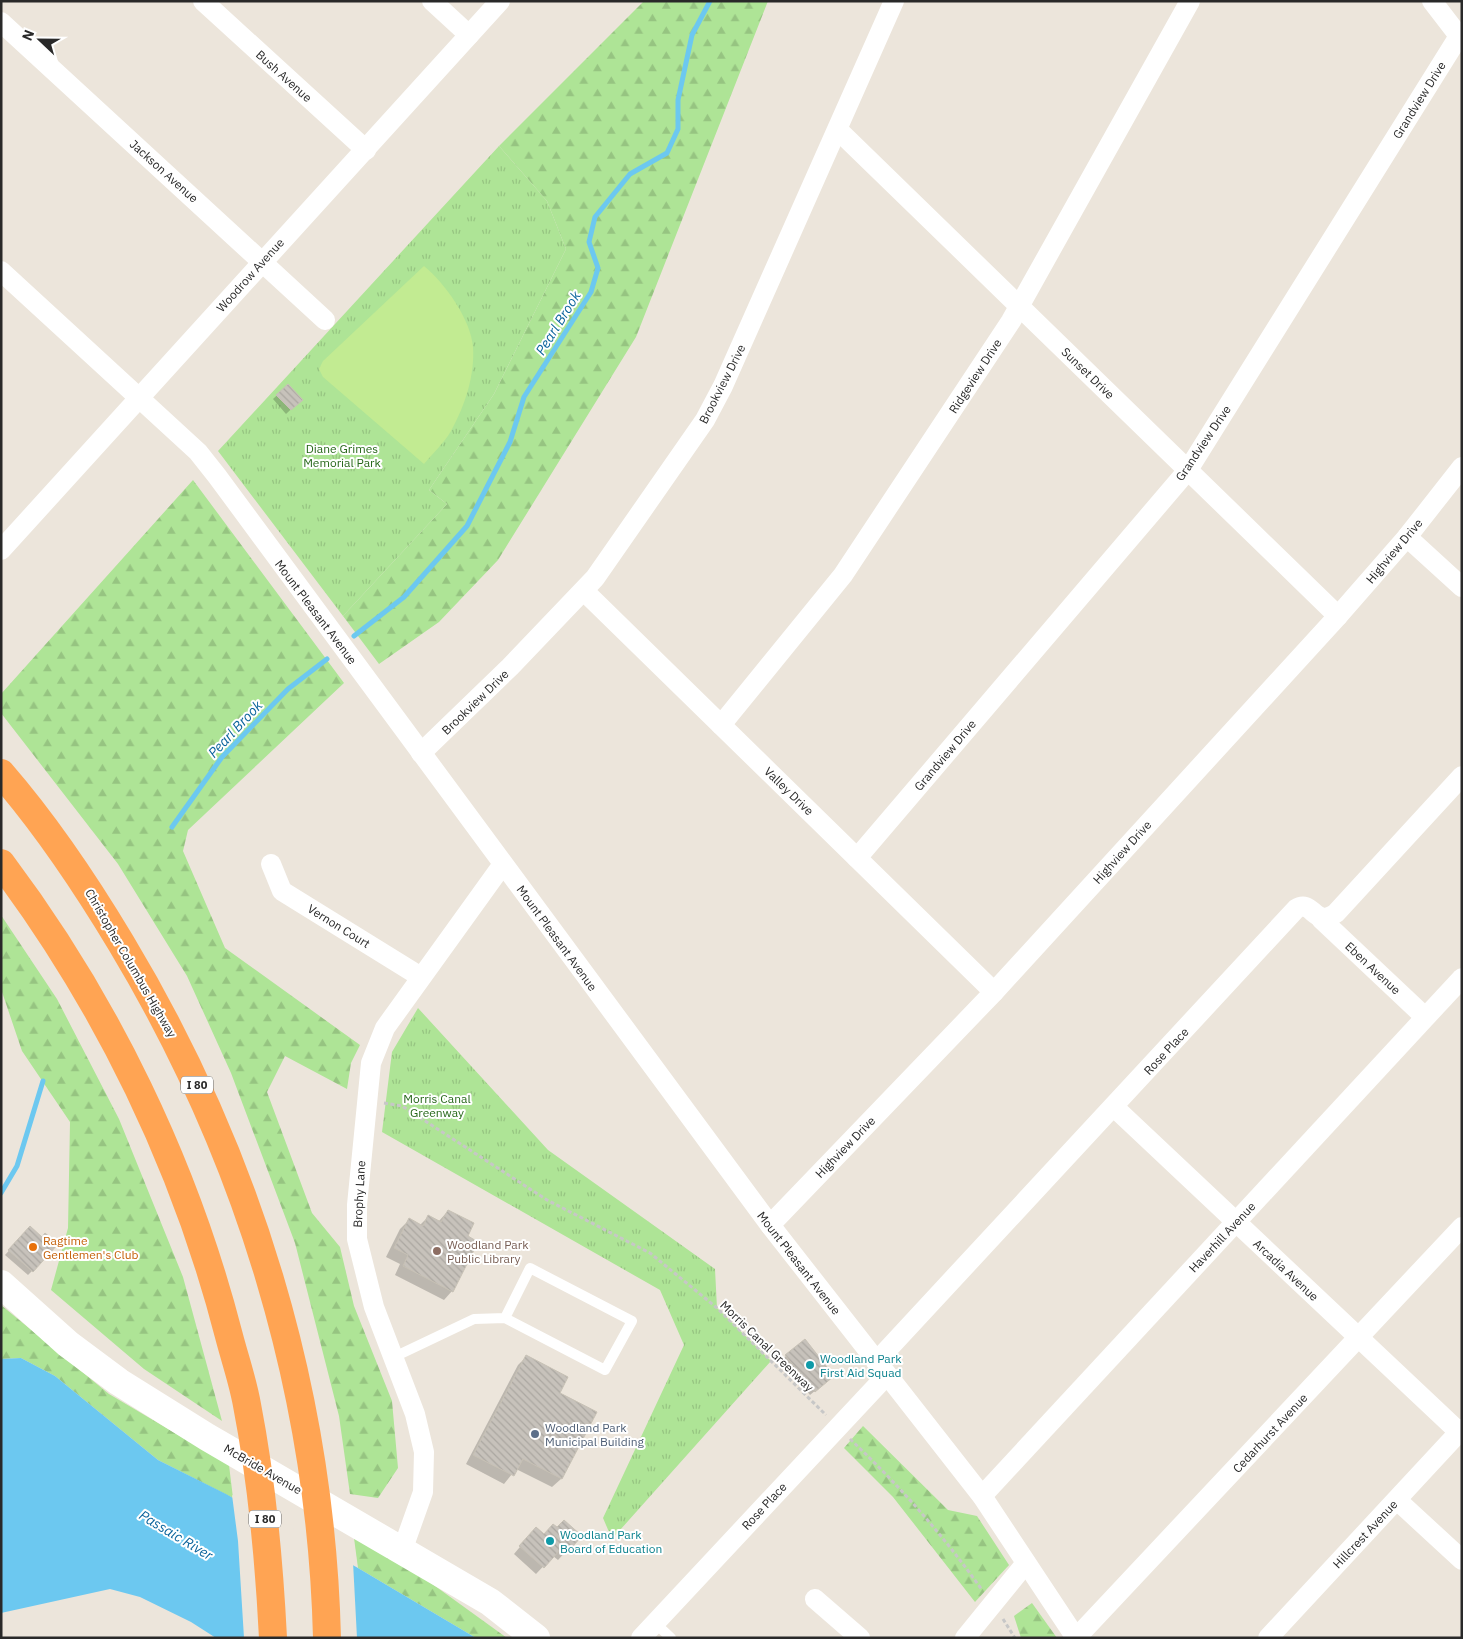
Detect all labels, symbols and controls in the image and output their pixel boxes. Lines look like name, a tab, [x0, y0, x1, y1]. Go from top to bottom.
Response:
north arrow	[15, 15, 65, 65]
text: N	[18, 27, 38, 43]
street label: Bush Avenue	[253, 47, 315, 105]
street label: Grandview Drive	[1389, 58, 1449, 141]
street label: Jackson Avenue	[127, 136, 202, 206]
street label: Woodrow Avenue	[213, 235, 287, 315]
water label: Pearl Brook	[531, 287, 585, 358]
street label: Ridgeview Drive	[945, 336, 1005, 416]
street label: Brookview Drive	[696, 341, 749, 426]
street label: Sunset Drive	[1058, 344, 1118, 402]
street label: Grandview Drive	[1172, 402, 1234, 484]
park label: Diane Grimes Memorial Park	[303, 441, 382, 470]
street label: Highview Drive	[1363, 515, 1426, 586]
street label: Mount Pleasant Avenue	[272, 557, 360, 667]
street label: Brookview Drive	[438, 666, 512, 738]
water label: Pearl Brook	[204, 696, 267, 761]
street label: Grandview Drive	[911, 716, 979, 794]
street label: Valley Drive	[761, 764, 817, 819]
street label: Highview Drive	[1090, 817, 1155, 887]
street label: Mount Pleasant Avenue	[514, 882, 601, 994]
street label: Christopher Columbus Highway	[82, 886, 180, 1040]
street label: Vernon Court	[305, 901, 373, 951]
street label: Eben Avenue	[1342, 939, 1404, 998]
street label: Rose Place	[1140, 1024, 1192, 1078]
road number: I 80	[181, 1076, 213, 1094]
park label: Morris Canal Greenway	[403, 1091, 471, 1120]
street label: Highview Drive	[812, 1113, 878, 1181]
street label: Brophy Lane	[350, 1160, 368, 1228]
street label: Haverhill Avenue	[1186, 1198, 1259, 1275]
street label: Mount Pleasant Avenue	[754, 1208, 844, 1318]
place label: Ragtime Gentlemen's Club	[43, 1233, 139, 1262]
street label: Arcadia Avenue	[1250, 1236, 1322, 1304]
place label: Woodland Park Public Library	[447, 1237, 529, 1266]
marker: Ragtime Gentlemen's Club	[27, 1241, 39, 1253]
marker: Woodland Park Public Library	[431, 1245, 443, 1257]
street label: Morris Canal Greenway	[717, 1297, 817, 1395]
place label: Woodland Park First Aid Squad	[820, 1351, 902, 1380]
marker: Woodland Park First Aid Squad	[804, 1359, 816, 1371]
street label: Cedarhurst Avenue	[1229, 1390, 1311, 1476]
place label: Woodland Park Municipal Building	[545, 1420, 645, 1449]
marker: Woodland Park Municipal Building	[529, 1428, 541, 1440]
street label: McBride Avenue	[221, 1441, 305, 1498]
street label: Rose Place	[738, 1479, 790, 1533]
street label: Hillcrest Avenue	[1330, 1496, 1401, 1571]
water label: Passaic River	[136, 1506, 217, 1564]
road number: I 80	[249, 1510, 281, 1528]
place label: Woodland Park Board of Education	[560, 1527, 662, 1556]
marker: Woodland Park Board of Education	[544, 1535, 556, 1547]

